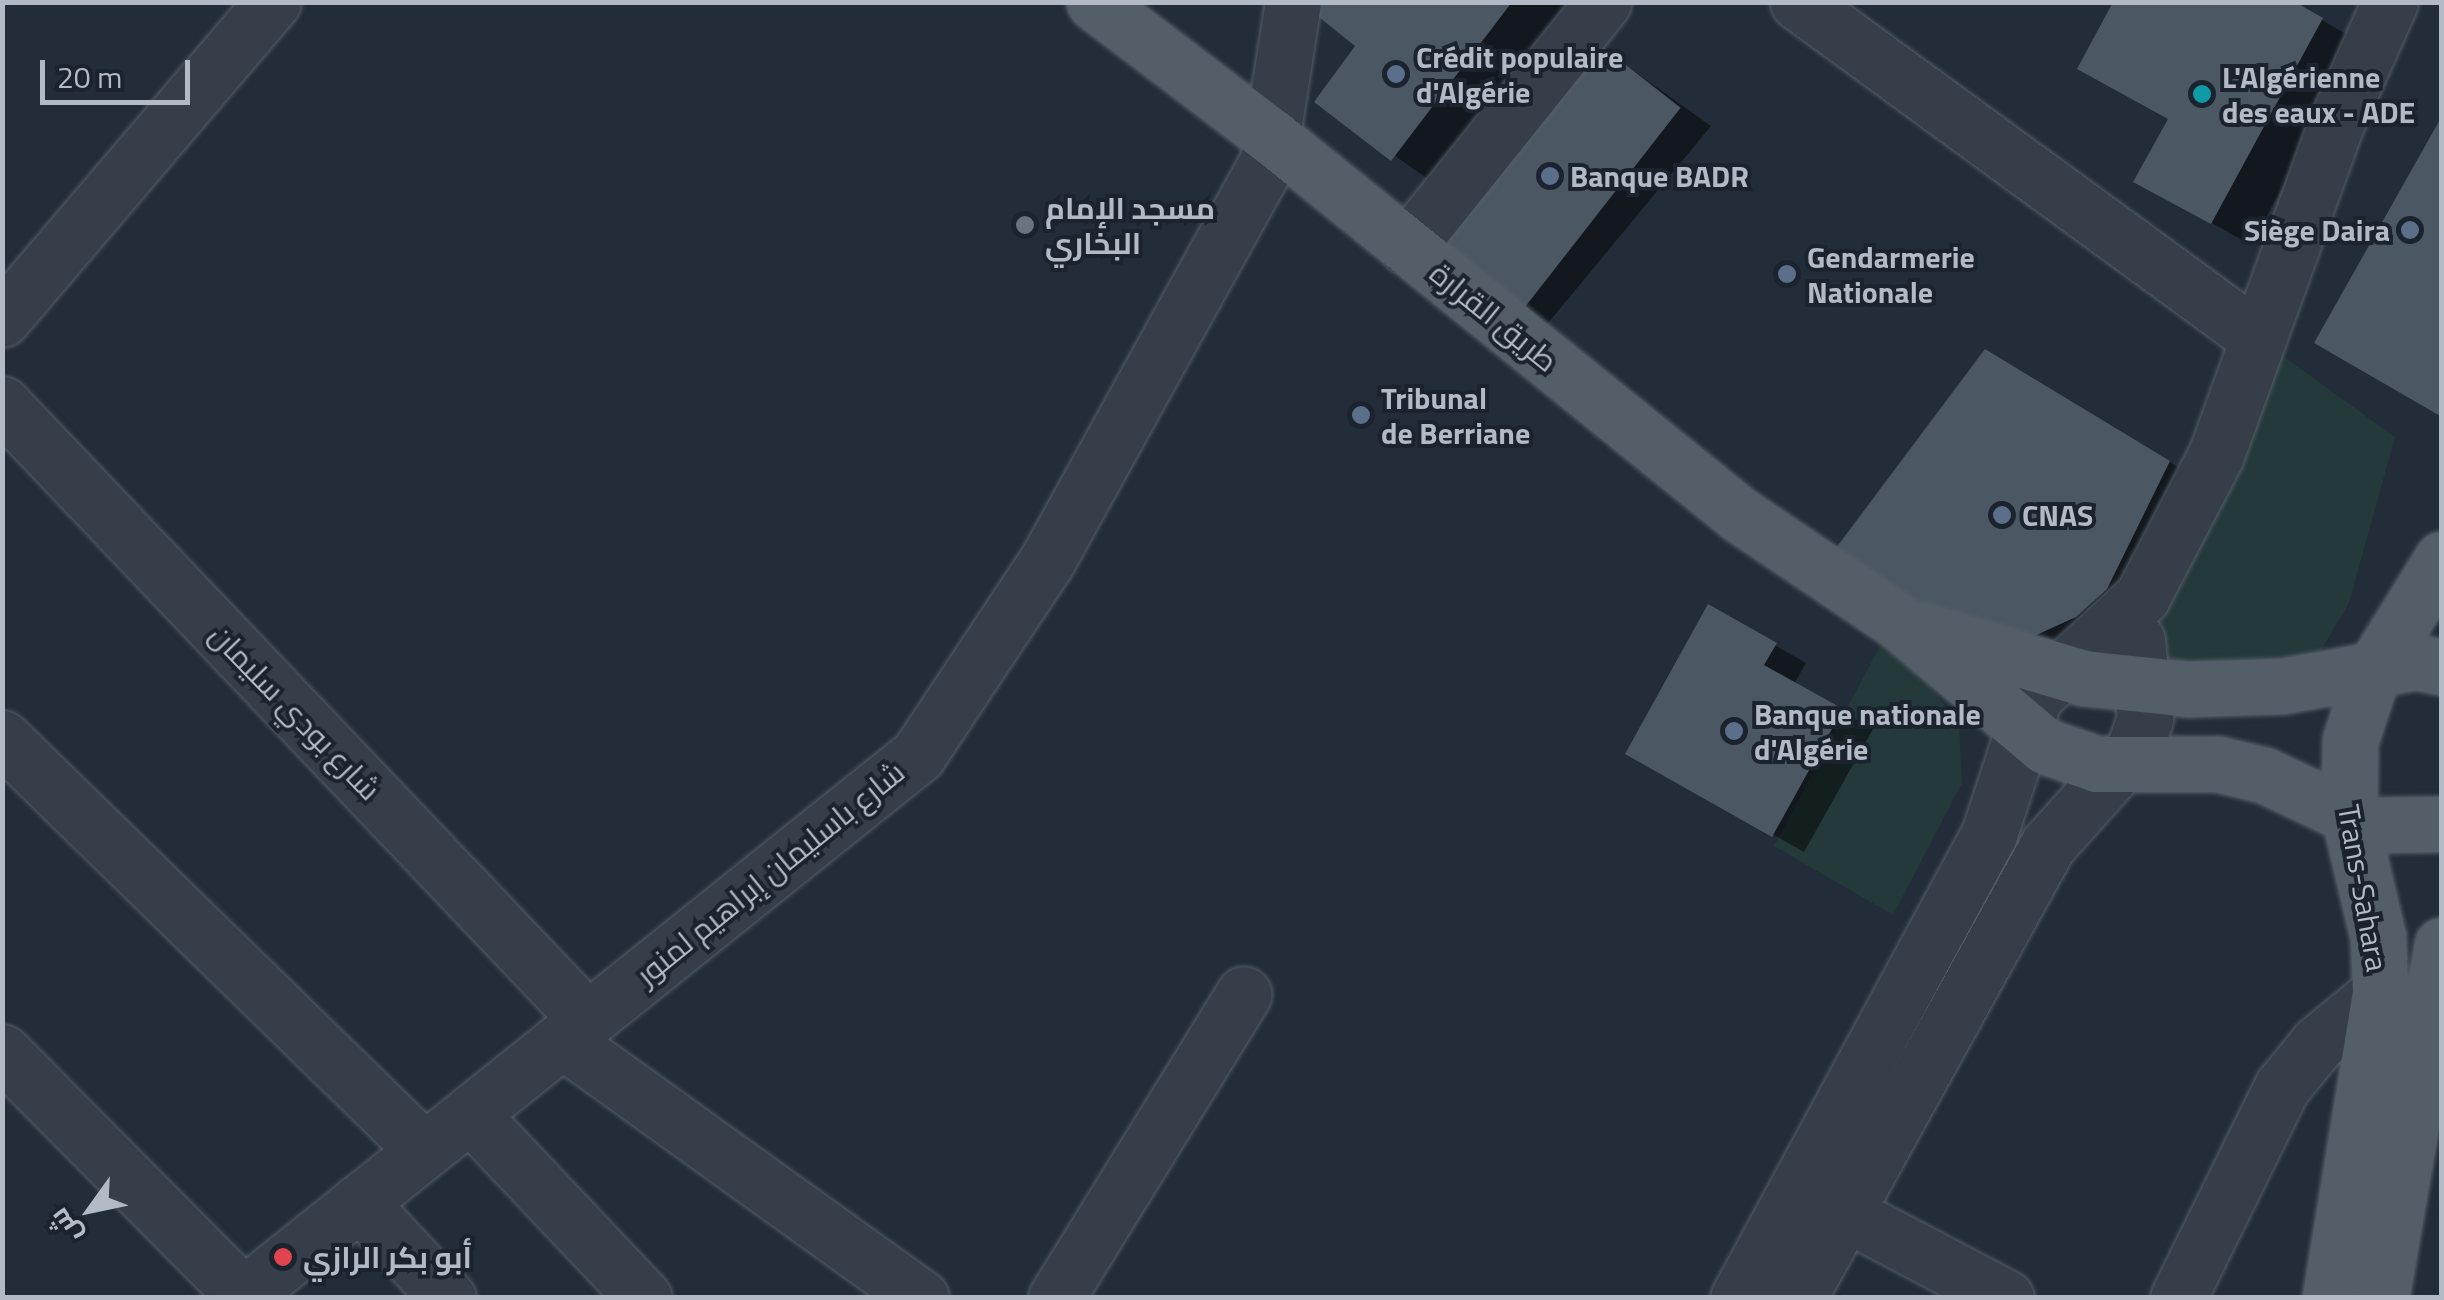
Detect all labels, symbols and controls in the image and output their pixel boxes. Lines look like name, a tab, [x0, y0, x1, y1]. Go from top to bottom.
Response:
place label: Crédit populaire d'Algérie	[1416, 39, 1623, 110]
scale bar	[45, 40, 195, 102]
text: 20 m	[57, 54, 122, 100]
place label: L'Algérienne des eaux - ADE	[2222, 59, 2415, 130]
marker: Crédit populaire d'Algérie	[1385, 63, 1407, 85]
marker: L'Algérienne des eaux - ADE	[2191, 83, 2213, 105]
place label: Banque BADR	[1570, 158, 1749, 194]
marker: Banque BADR	[1539, 165, 1561, 187]
place label: مسجد الإمام البخاري	[1045, 190, 1215, 260]
place label: Siège Daira	[2244, 212, 2390, 248]
marker: مسجد الإمام البخاري	[1014, 214, 1036, 236]
marker: Siège Daira	[2399, 219, 2421, 241]
place label: Gendarmerie Nationale	[1807, 239, 1975, 310]
street label: طريق القرارة	[1423, 255, 1565, 379]
marker: Gendarmerie Nationale	[1776, 263, 1798, 285]
place label: Tribunal de Berriane	[1381, 380, 1530, 450]
marker: Tribunal de Berriane	[1350, 404, 1372, 426]
place label: CNAS	[2022, 497, 2093, 533]
marker: CNAS	[1991, 504, 2013, 526]
street label: شارع بودي سليمان	[202, 617, 388, 807]
place label: Banque nationale d'Algérie	[1754, 696, 1981, 766]
marker: Banque nationale d'Algérie	[1723, 720, 1745, 742]
street label: شارع باسليمان إبراهيم لمنور	[629, 754, 911, 992]
street label: Trans-Sahara	[2331, 802, 2395, 974]
north arrow	[40, 1160, 140, 1260]
text: ش	[37, 1200, 92, 1253]
place label: أبو بكر الرازي	[303, 1239, 472, 1275]
marker: أبو بكر الرازي	[272, 1246, 294, 1268]

